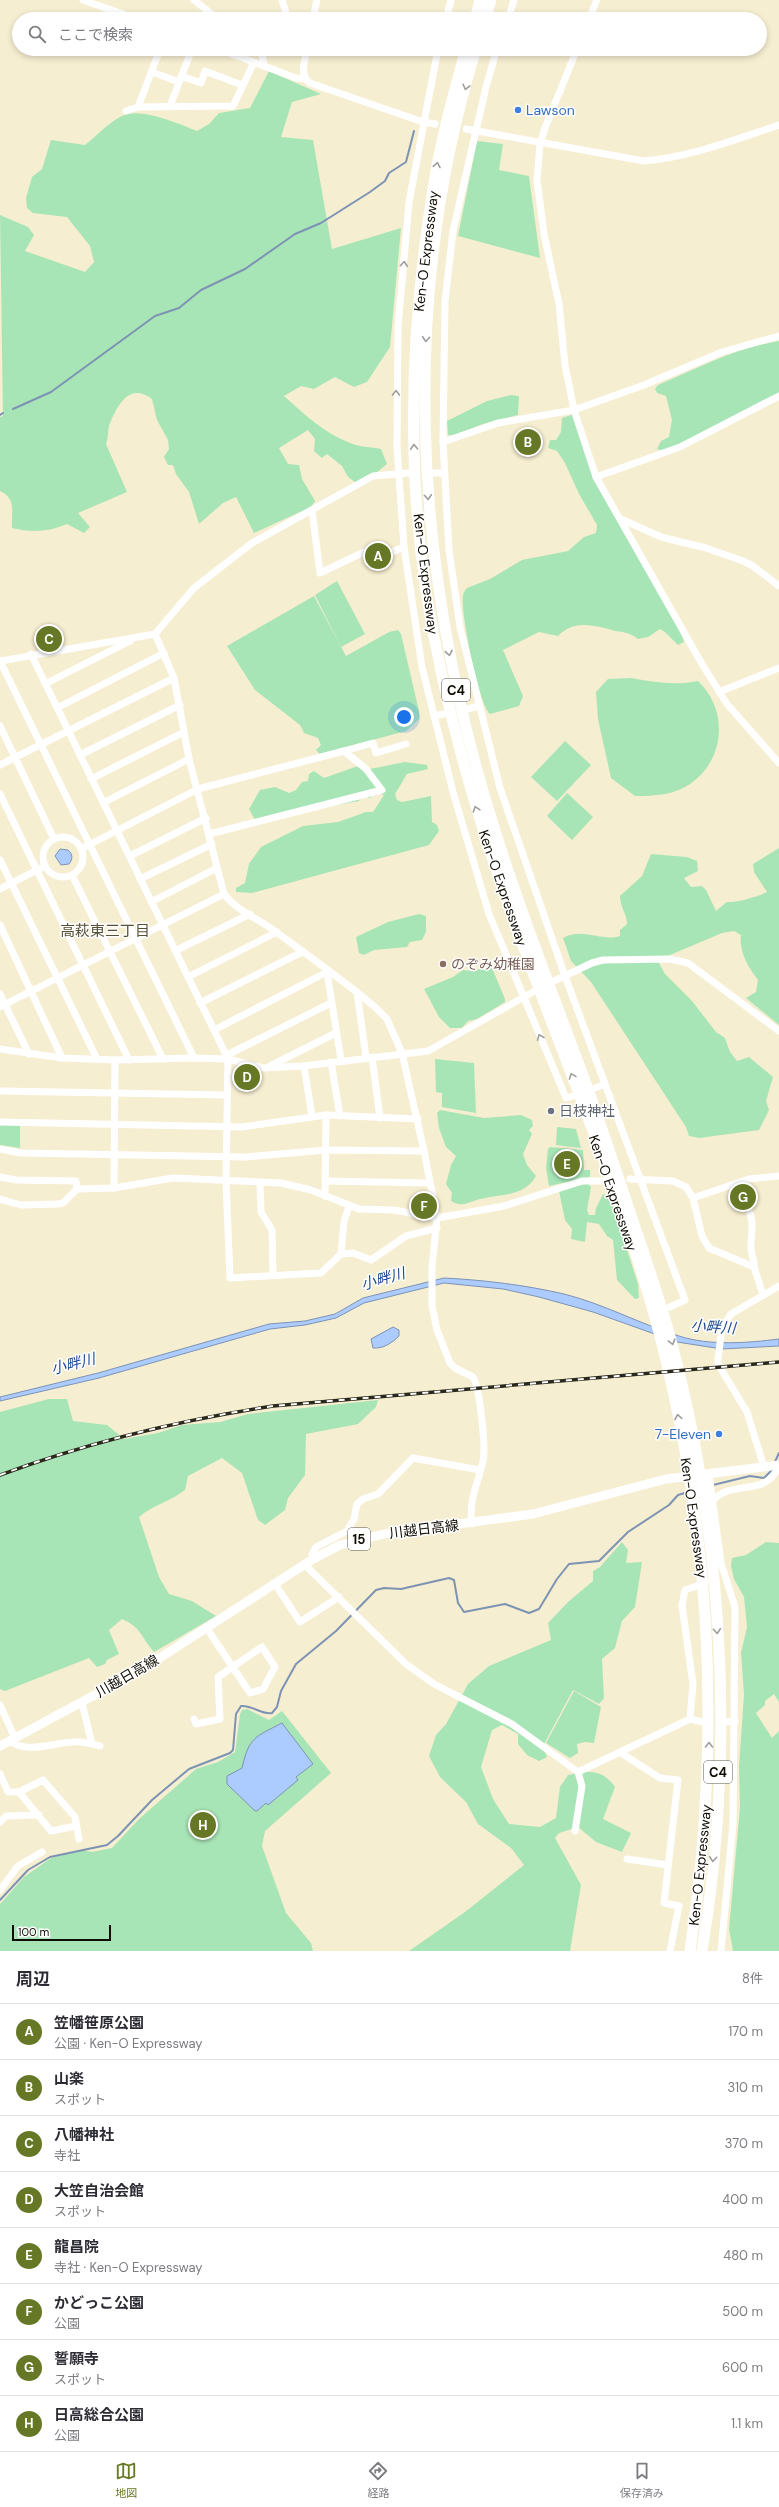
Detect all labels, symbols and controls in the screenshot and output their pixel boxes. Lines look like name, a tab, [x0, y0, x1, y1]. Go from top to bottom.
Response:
search box	[12, 12, 767, 56]
icon: search	[26, 23, 48, 45]
text: ここで検索	[58, 25, 133, 45]
one-way arrow	[462, 83, 470, 90]
place label: Lawson	[526, 101, 575, 119]
marker: Lawson	[513, 105, 523, 115]
one-way arrow	[433, 162, 441, 168]
street label: Ken-O Expressway	[410, 189, 442, 313]
one-way arrow	[400, 261, 409, 267]
one-way arrow	[422, 336, 431, 342]
one-way arrow	[392, 390, 401, 396]
pin: B	[515, 427, 541, 457]
one-way arrow	[410, 444, 419, 450]
one-way arrow	[424, 494, 433, 500]
street label: Ken-O Expressway	[410, 512, 442, 636]
pin: A	[365, 541, 391, 571]
pin: C	[36, 624, 62, 654]
one-way arrow	[444, 650, 453, 656]
road number: C4	[442, 679, 470, 701]
your location	[394, 707, 414, 727]
one-way arrow	[472, 806, 481, 813]
street label: Ken-O Expressway	[475, 828, 531, 949]
district label: 高萩東三丁目	[60, 921, 150, 941]
place label: のぞみ幼稚園	[451, 955, 535, 973]
marker: のぞみ幼稚園	[438, 959, 448, 969]
one-way arrow	[537, 1033, 545, 1041]
pin: D	[234, 1062, 260, 1092]
one-way arrow	[568, 1073, 576, 1080]
place label: 日枝神社	[559, 1102, 615, 1120]
marker: 日枝神社	[546, 1106, 556, 1116]
street label: Ken-O Expressway	[585, 1133, 641, 1254]
pin: E	[554, 1149, 580, 1179]
pin: G	[730, 1182, 756, 1212]
pin: F	[411, 1191, 437, 1221]
water label: 小畔川	[359, 1263, 409, 1295]
water label: 小畔川	[690, 1315, 738, 1339]
one-way arrow	[667, 1338, 675, 1345]
water label: 小畔川	[49, 1348, 99, 1379]
one-way arrow	[674, 1414, 683, 1420]
place label: 7-Eleven	[655, 1425, 711, 1443]
marker: 7-Eleven	[714, 1429, 724, 1439]
street label: Ken-O Expressway	[677, 1456, 711, 1580]
street label: 川越日高線	[388, 1516, 460, 1542]
road number: 15	[348, 1528, 370, 1550]
one-way arrow	[712, 1628, 721, 1634]
street label: 川越日高線	[92, 1651, 162, 1701]
one-way arrow	[704, 1742, 713, 1748]
road number: C4	[704, 1761, 732, 1783]
street label: Ken-O Expressway	[685, 1803, 715, 1926]
pin: H	[190, 1810, 216, 1840]
one-way arrow	[709, 1856, 718, 1862]
scale bar	[12, 1923, 111, 1942]
text: 100 m	[18, 1925, 49, 1939]
text: 周辺	[16, 1968, 50, 1990]
text: 8件	[742, 1970, 763, 1987]
text: 笠幡笹原公園	[54, 2013, 144, 2033]
text: A	[24, 2023, 34, 2040]
text: 170 m	[728, 2023, 763, 2040]
text: 公園 · Ken-O Expressway	[54, 2035, 203, 2052]
text: 山楽	[54, 2069, 84, 2089]
text: B	[25, 2079, 33, 2096]
text: 310 m	[728, 2079, 763, 2096]
text: スポット	[54, 2091, 106, 2108]
text: 八幡神社	[54, 2125, 114, 2145]
text: C	[24, 2135, 34, 2152]
text: 370 m	[725, 2135, 763, 2152]
text: 寺社	[54, 2147, 80, 2164]
text: 大笠自治会館	[54, 2181, 144, 2201]
text: D	[24, 2191, 34, 2208]
text: 400 m	[722, 2191, 763, 2208]
text: スポット	[54, 2203, 106, 2220]
text: 龍昌院	[54, 2237, 99, 2257]
text: E	[25, 2247, 33, 2264]
text: 480 m	[723, 2247, 763, 2264]
text: 寺社 · Ken-O Expressway	[54, 2259, 203, 2276]
text: かどっこ公園	[54, 2293, 144, 2313]
text: F	[25, 2303, 33, 2320]
text: 500 m	[722, 2303, 763, 2320]
text: 公園	[54, 2315, 80, 2332]
text: 誓願寺	[54, 2349, 99, 2369]
text: G	[24, 2359, 34, 2376]
text: 600 m	[722, 2359, 763, 2376]
text: スポット	[54, 2371, 106, 2388]
text: 日高総合公園	[54, 2405, 144, 2425]
text: H	[24, 2415, 34, 2432]
text: 1.1 km	[731, 2415, 763, 2432]
text: 公園	[54, 2427, 80, 2444]
tab: 地図	[115, 2460, 137, 2500]
tab: 経路	[367, 2460, 389, 2500]
tab: 保存済み	[620, 2460, 664, 2500]

